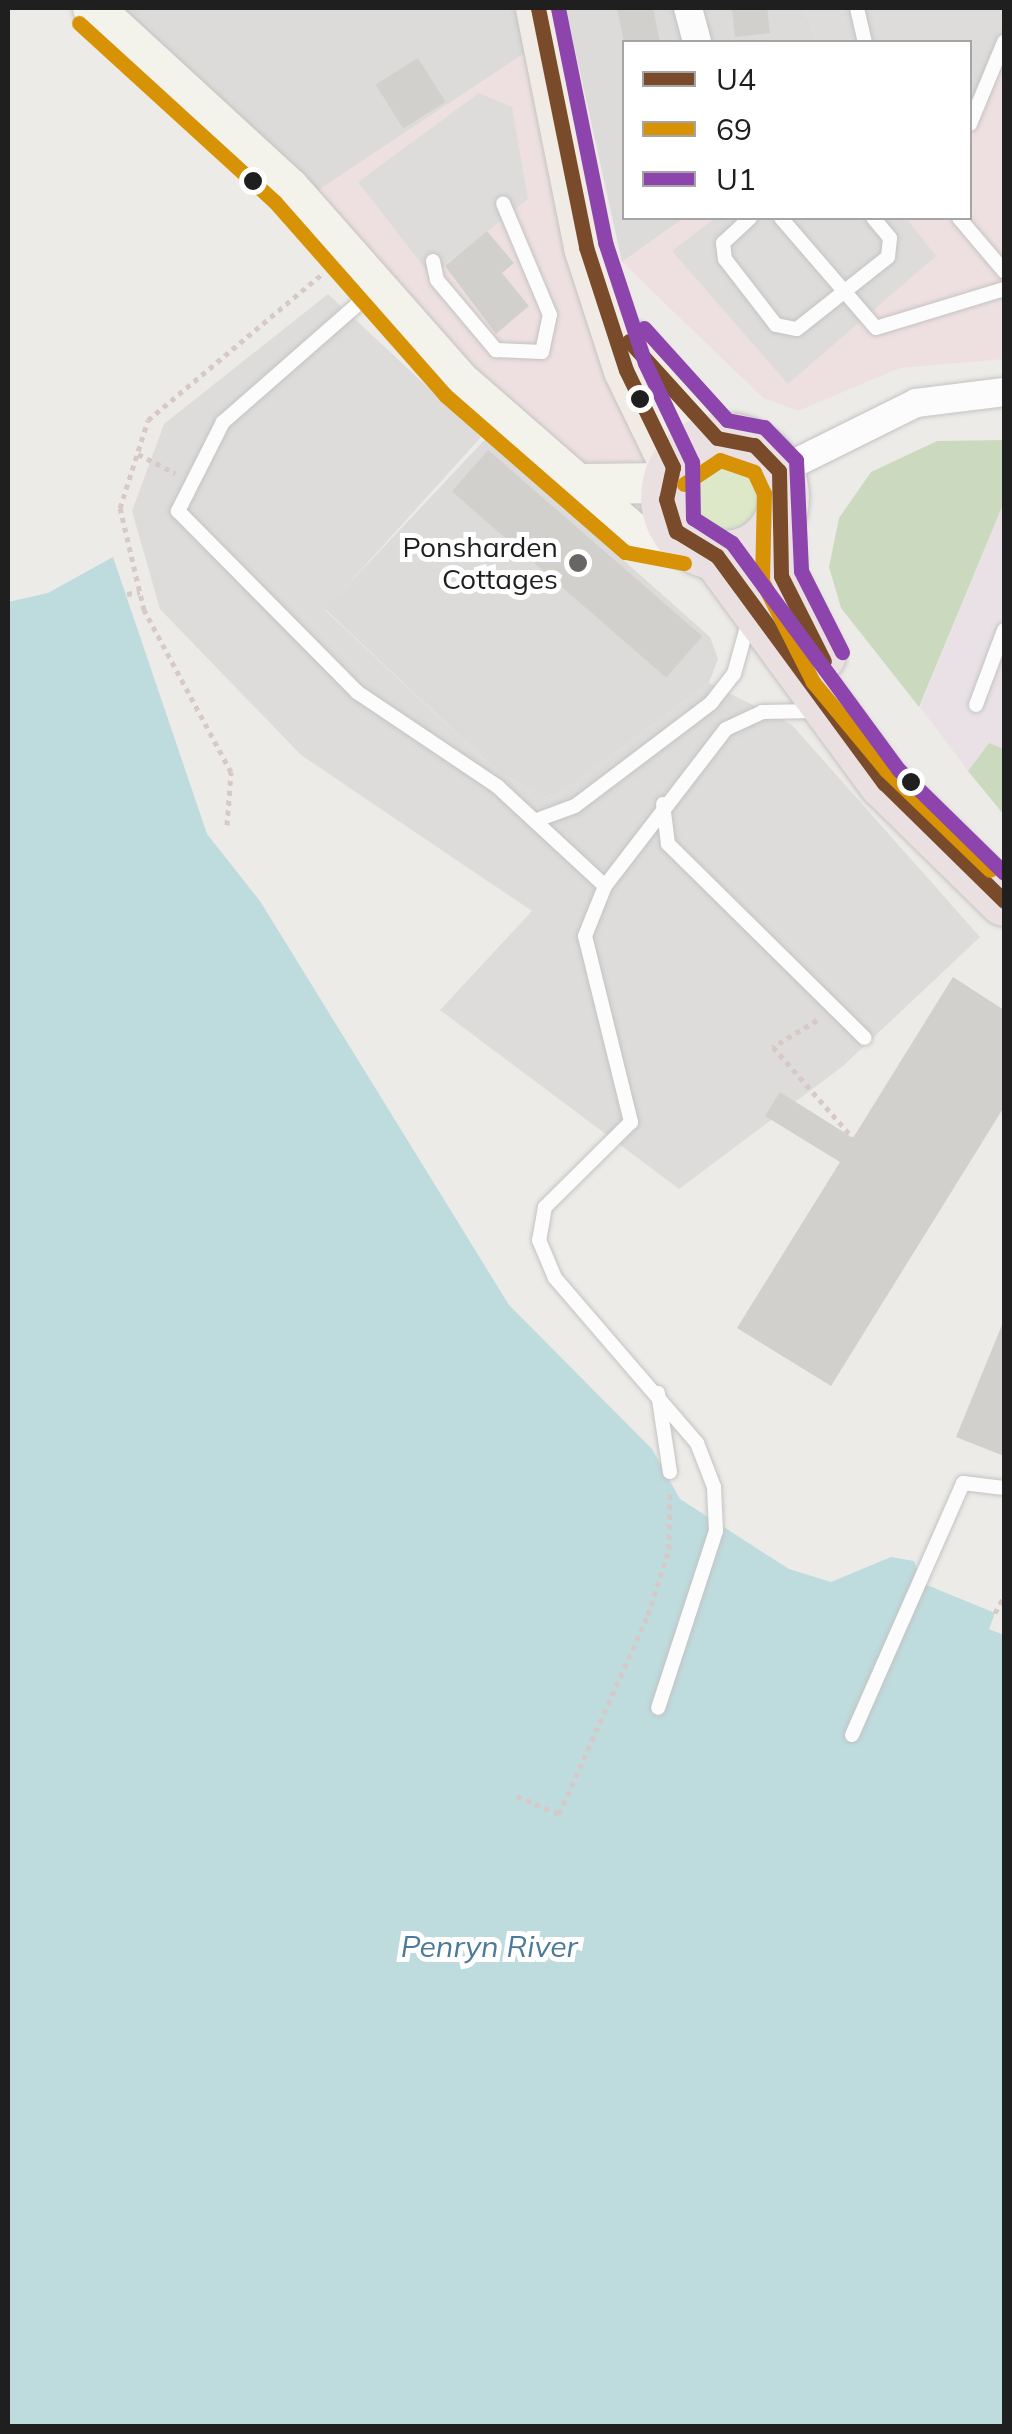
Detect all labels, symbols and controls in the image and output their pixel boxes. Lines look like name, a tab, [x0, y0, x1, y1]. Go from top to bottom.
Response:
legend	[622, 40, 972, 220]
text: U4	[716, 60, 756, 98]
text: 69	[716, 110, 752, 148]
text: U1	[716, 160, 756, 198]
unlabelled marker	[243, 171, 263, 191]
unlabelled marker	[630, 389, 650, 409]
place label: Ponsharden Cottages	[402, 530, 558, 596]
marker: Ponsharden Cottages	[567, 552, 589, 574]
unlabelled marker	[901, 772, 921, 792]
water label: Penryn River	[401, 1928, 577, 1964]

